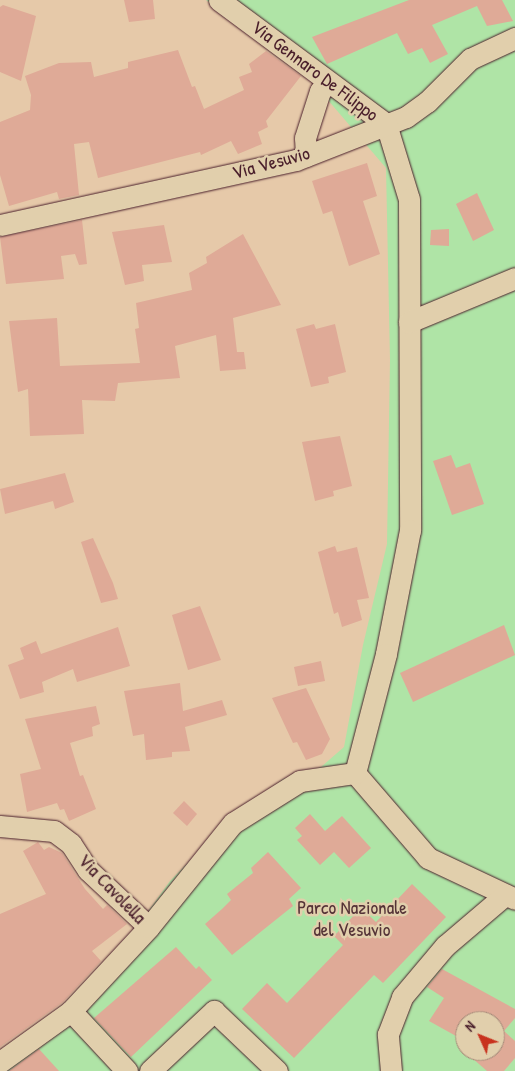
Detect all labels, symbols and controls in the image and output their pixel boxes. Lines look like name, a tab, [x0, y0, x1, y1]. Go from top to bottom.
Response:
street label: Via Gennaro De Filippo	[247, 16, 383, 126]
street label: Via Vesuvio	[230, 142, 312, 184]
street label: Via Cavolella	[73, 849, 151, 929]
park label: Parco Nazionale del Vesuvio	[297, 897, 407, 941]
north arrow	[455, 1011, 505, 1061]
text: N	[460, 1017, 479, 1035]

